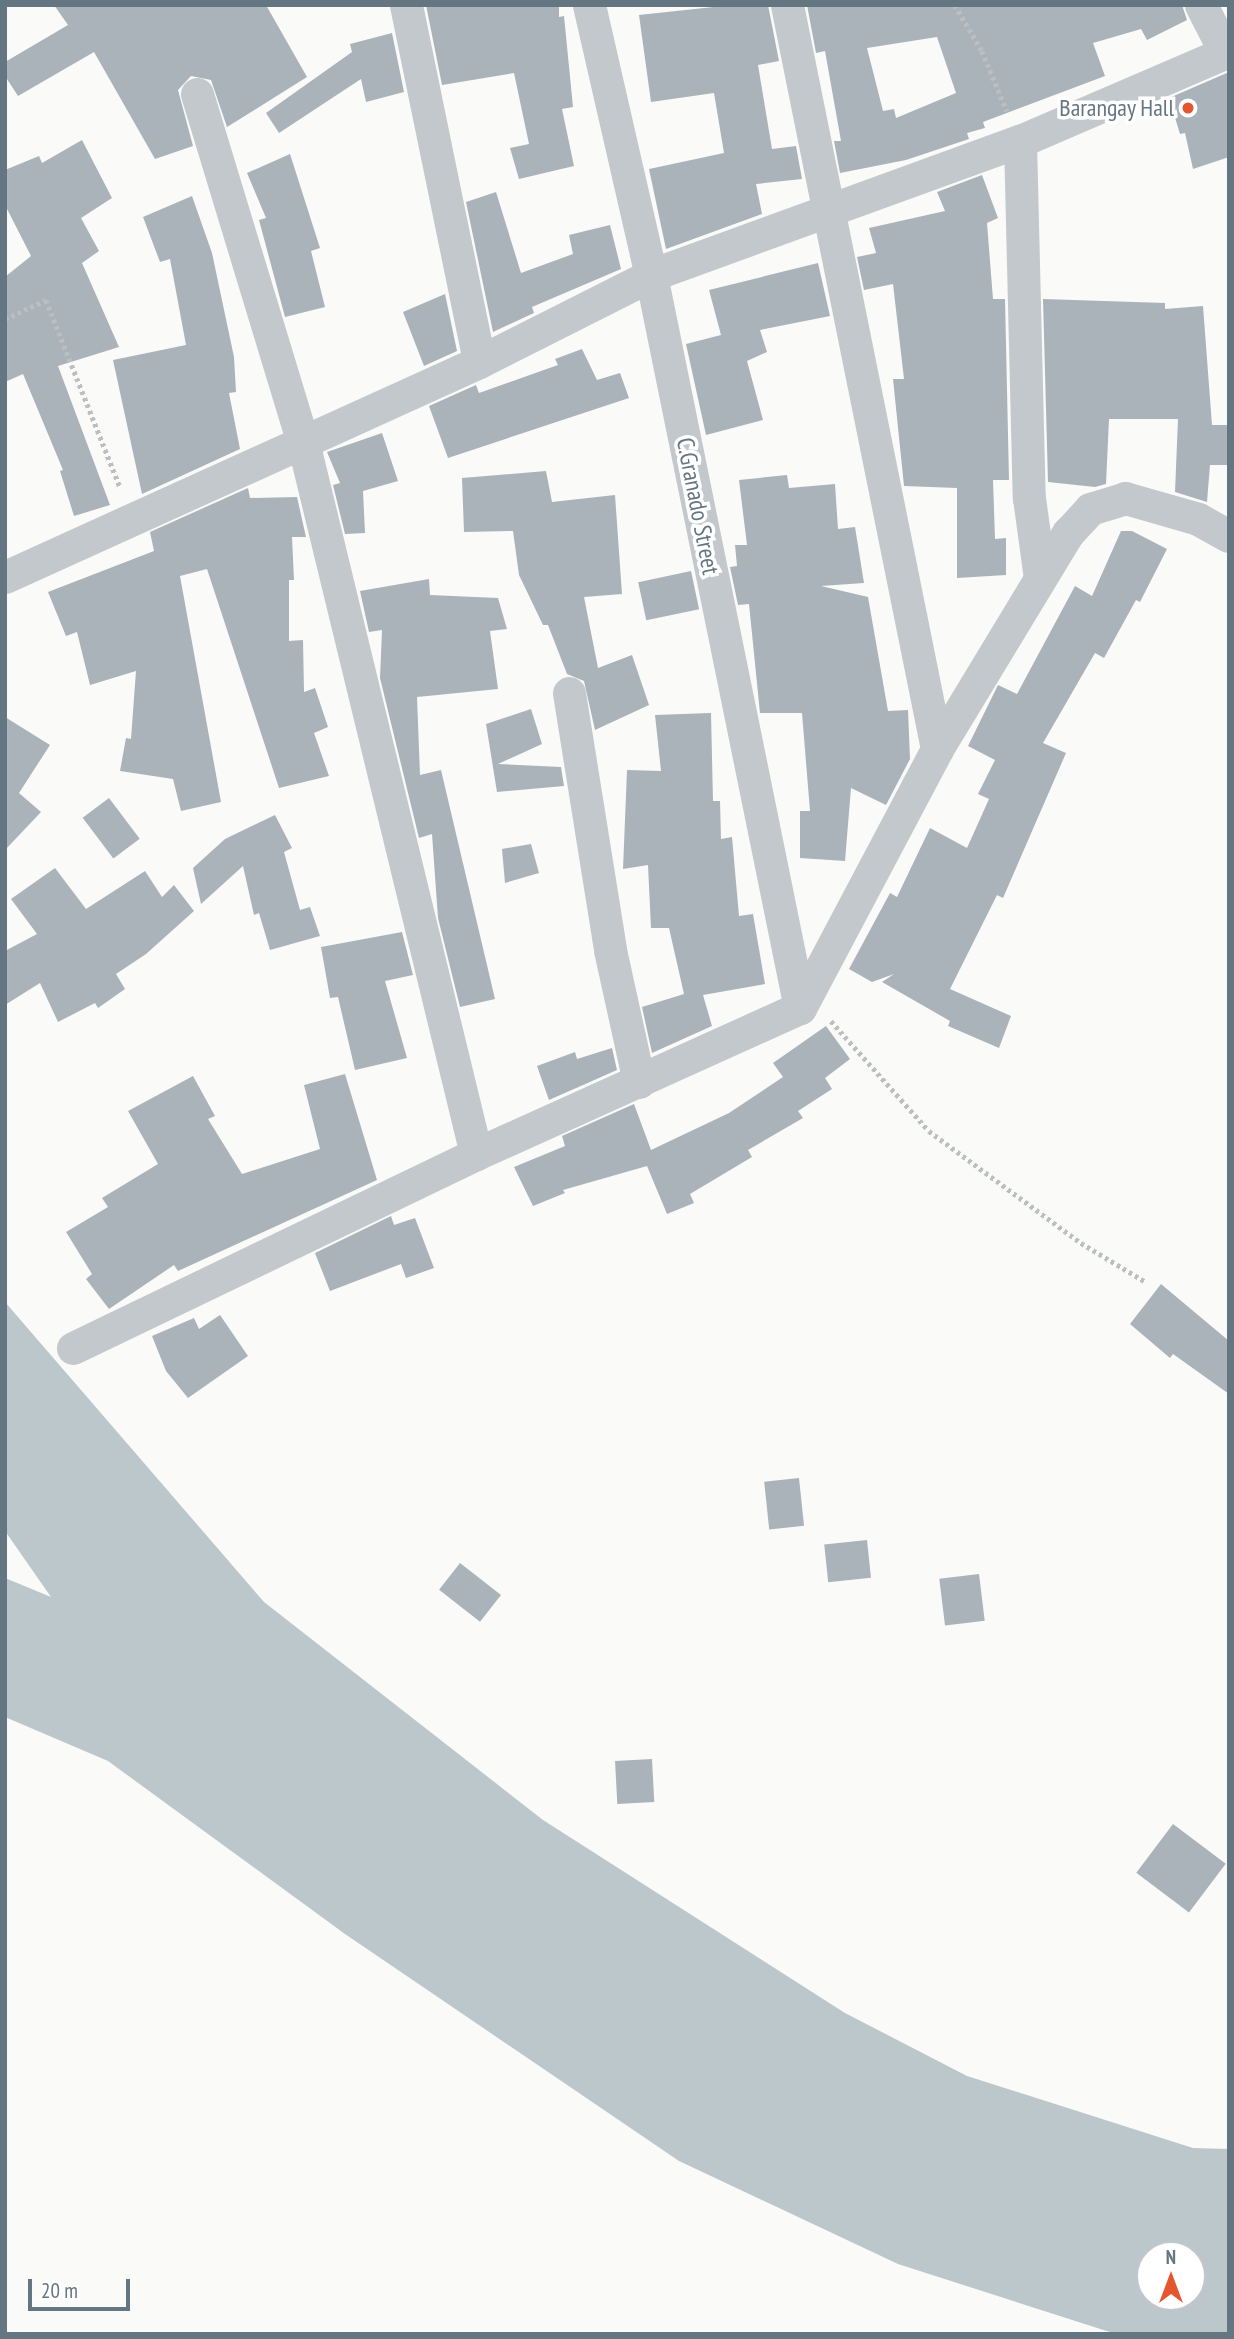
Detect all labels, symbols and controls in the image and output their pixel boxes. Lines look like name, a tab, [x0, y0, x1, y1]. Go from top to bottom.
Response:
place label: Barangay Hall	[1059, 94, 1174, 122]
marker: Barangay Hall	[1180, 100, 1196, 116]
street label: C.Granado Street	[671, 435, 725, 577]
north arrow	[1136, 2241, 1206, 2311]
text: N	[1166, 2245, 1176, 2269]
scale bar	[32, 2266, 133, 2310]
text: 20 m	[41, 2277, 78, 2304]

